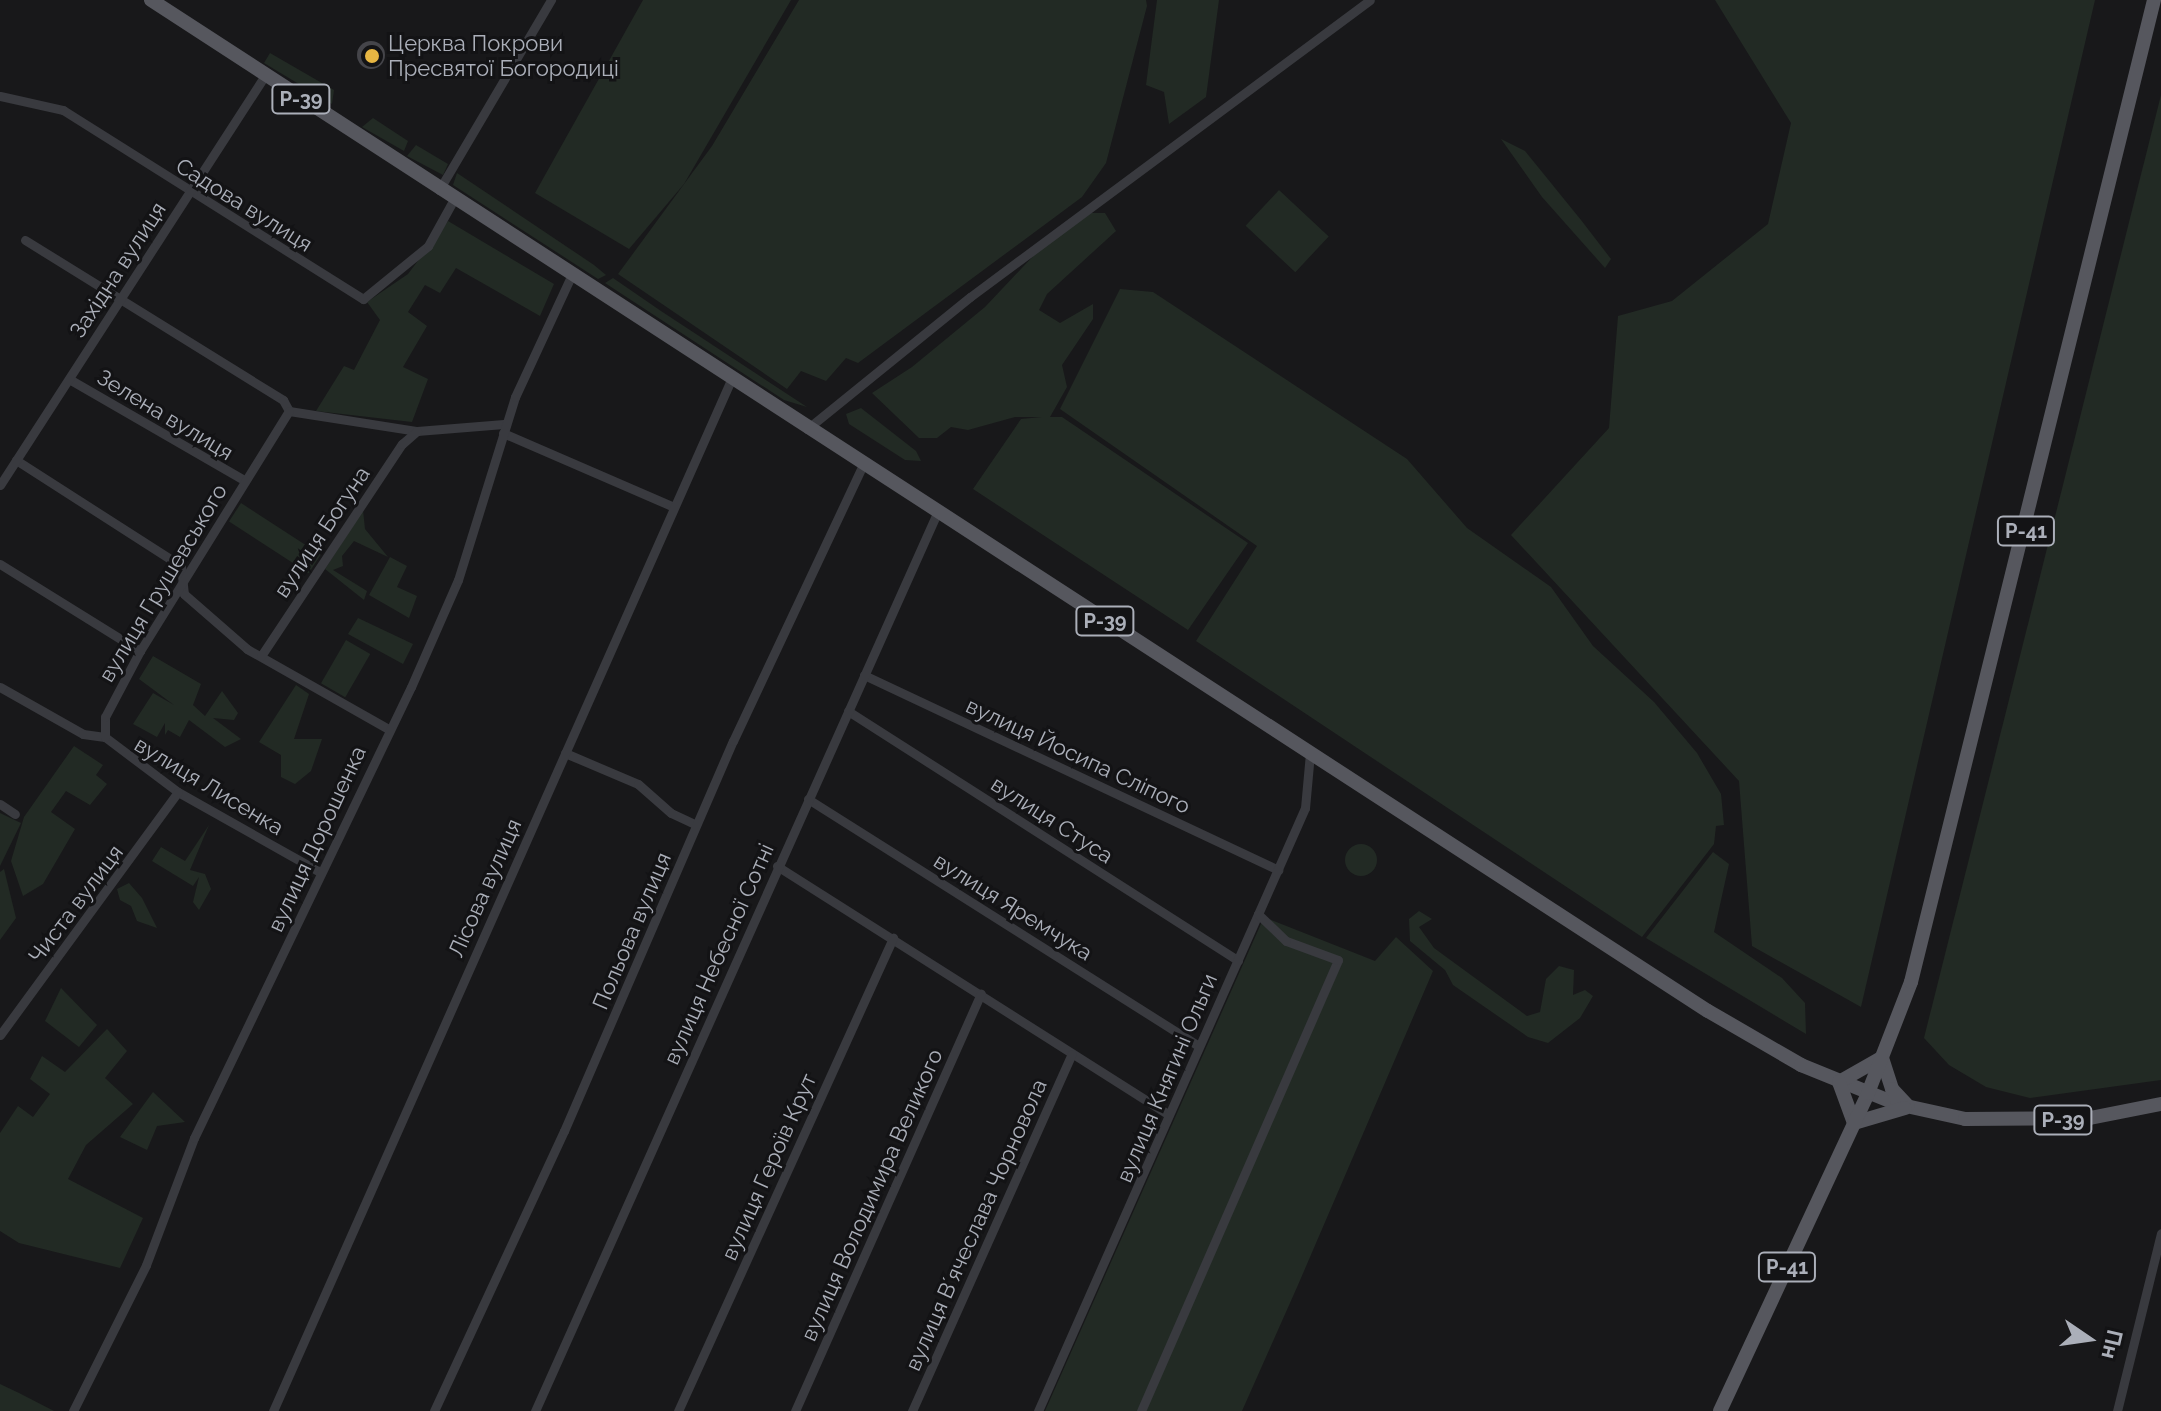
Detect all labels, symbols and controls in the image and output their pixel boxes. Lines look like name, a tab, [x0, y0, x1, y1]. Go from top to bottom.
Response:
place label: Церква Покрови Пресвятої Богородиці	[388, 30, 619, 82]
marker: Церква Покрови Пресвятої Богородиці	[363, 47, 381, 65]
road number: Р-39	[271, 83, 331, 115]
street label: Садова вулиця	[171, 153, 317, 257]
street label: Західна вулиця	[64, 197, 172, 343]
street label: Зелена вулиця	[92, 364, 238, 466]
street label: вулиця Богуна	[269, 462, 375, 602]
street label: вулиця Грушевського	[93, 479, 233, 687]
road number: Р-41	[1996, 515, 2056, 547]
road number: Р-39	[1075, 605, 1135, 637]
street label: вулиця Йосипа Сліпого	[962, 692, 1194, 820]
street label: вулиця Лисенка	[130, 731, 288, 841]
street label: вулиця Дорошенка	[262, 742, 372, 936]
street label: вулиця Стуса	[986, 771, 1118, 869]
street label: Лісова вулиця	[443, 815, 527, 961]
street label: вулиця Небесної Сотні	[658, 839, 780, 1069]
street label: Чиста вулиця	[23, 840, 129, 968]
street label: вулиця Яремчука	[929, 848, 1097, 966]
street label: Польова вулиця	[587, 849, 677, 1013]
street label: вулиця Княгині Ольги	[1111, 970, 1223, 1186]
street label: вулиця Володимира Великого	[795, 1045, 949, 1345]
street label: вулиця Героїв Крут	[716, 1070, 822, 1264]
street label: вулиця Вʼячеслава Чорновола	[900, 1075, 1052, 1375]
road number: Р-39	[2033, 1104, 2093, 1136]
road number: Р-41	[1757, 1251, 1817, 1283]
north arrow	[2049, 1299, 2129, 1379]
text: Пн	[2096, 1327, 2128, 1362]

